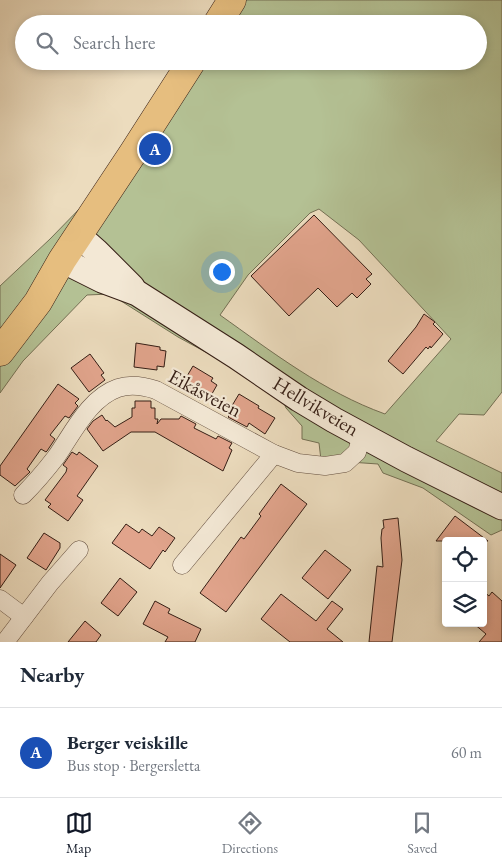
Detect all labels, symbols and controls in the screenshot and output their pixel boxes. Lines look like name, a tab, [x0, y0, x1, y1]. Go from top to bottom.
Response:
search box	[15, 15, 487, 70]
icon: search	[33, 29, 61, 57]
text: Search here	[73, 30, 155, 55]
pin: A	[139, 130, 171, 168]
your location	[209, 259, 235, 285]
street label: Eikåsveien	[164, 363, 247, 423]
street label: Hellvikveien	[268, 370, 364, 442]
map controls	[442, 537, 487, 627]
button: locate	[442, 537, 487, 582]
button: layers	[442, 582, 487, 627]
text: Nearby	[20, 661, 84, 688]
text: Berger veiskille	[67, 730, 188, 755]
text: A	[30, 742, 42, 763]
text: 60 m	[451, 742, 482, 763]
text: Bus stop · Bergersletta	[67, 755, 200, 776]
tab: Map	[65, 809, 93, 857]
tab: Directions	[222, 809, 278, 857]
tab: Saved	[407, 809, 437, 857]

